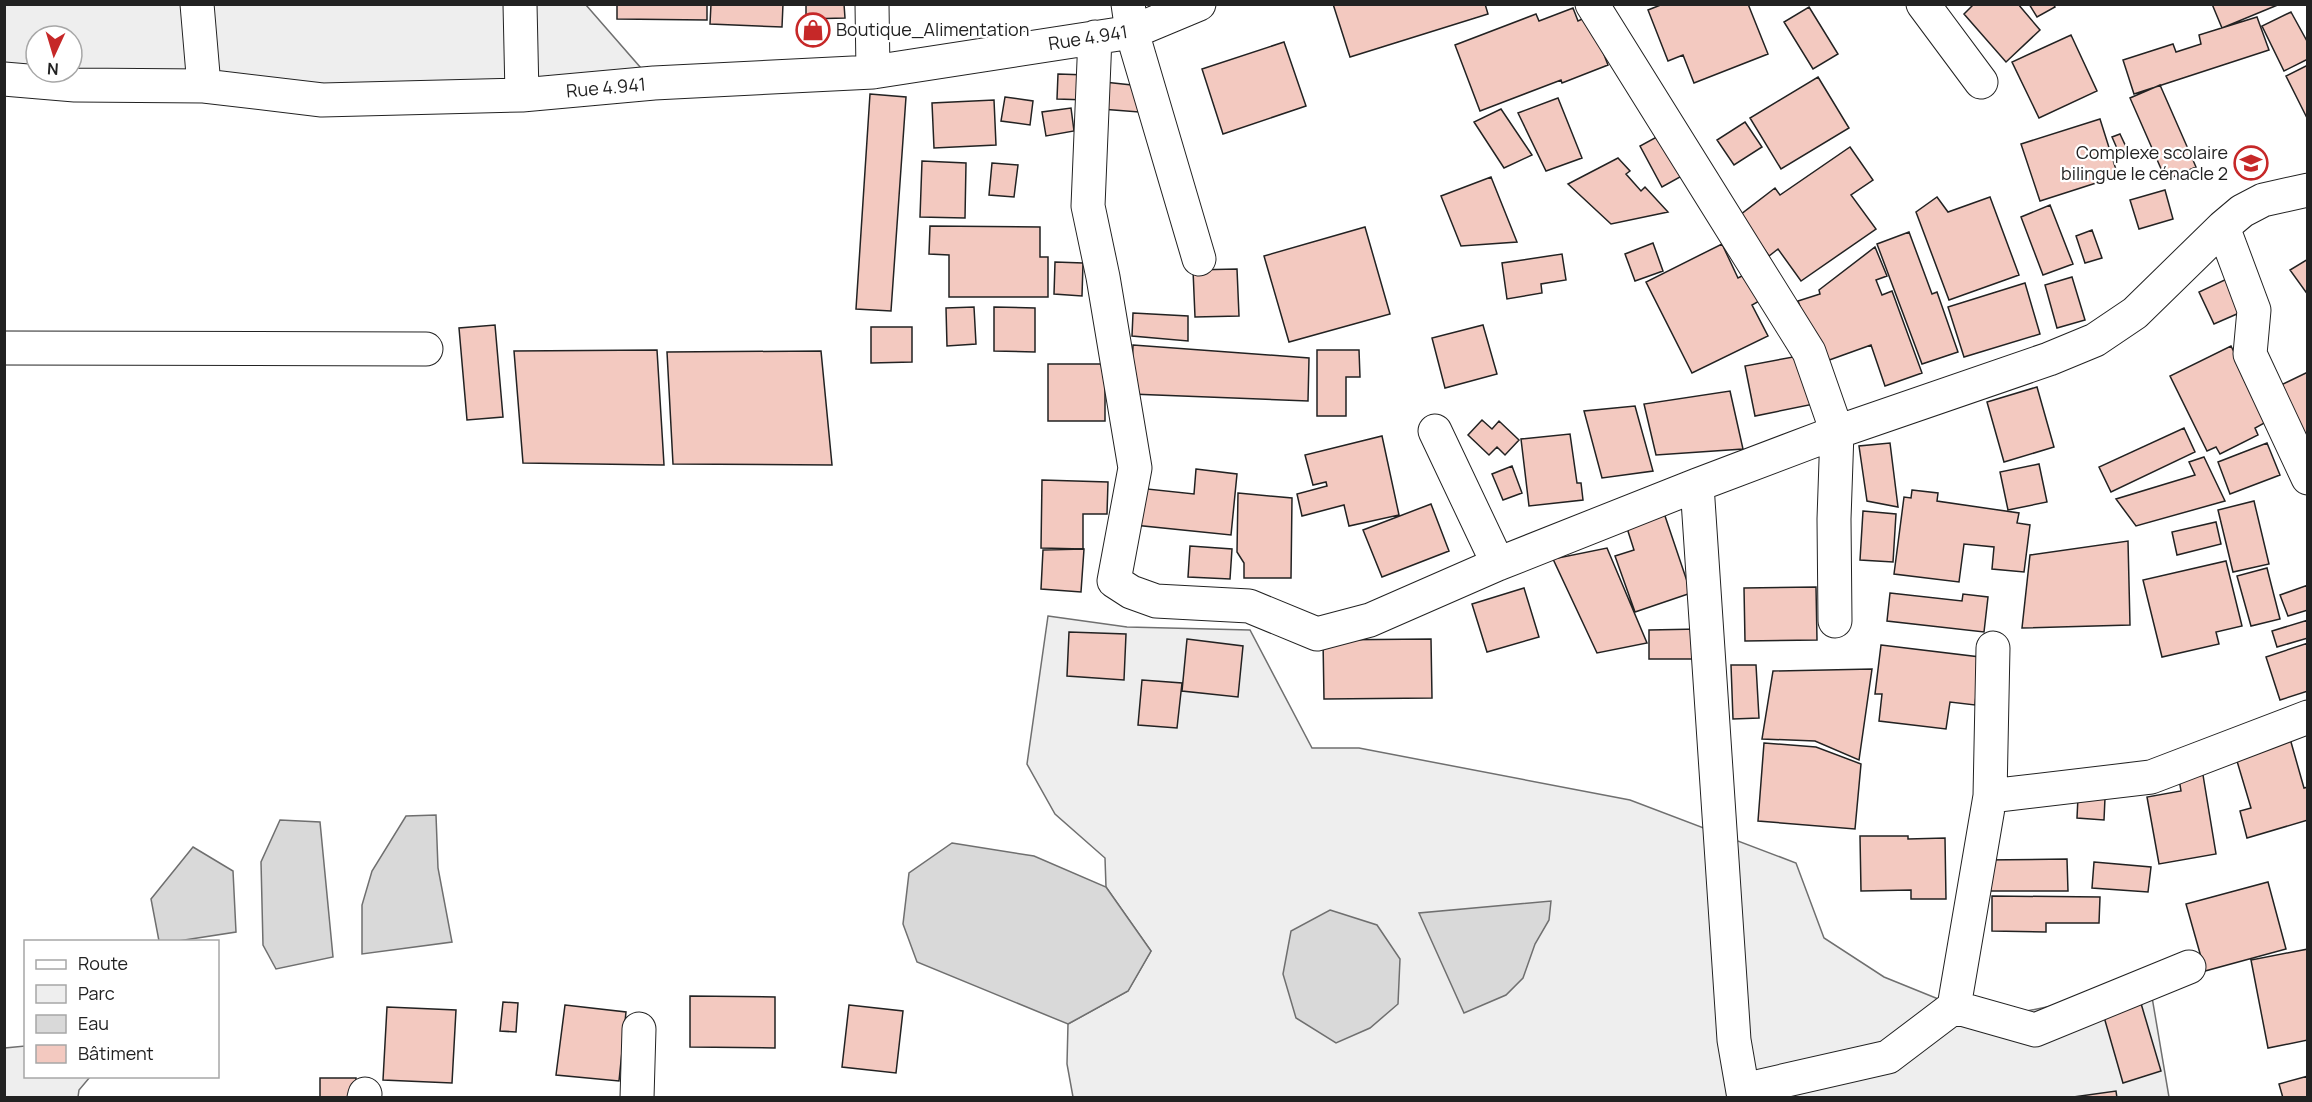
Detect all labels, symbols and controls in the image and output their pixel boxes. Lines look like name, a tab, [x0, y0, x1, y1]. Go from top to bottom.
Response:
shop icon: Boutique_Alimentation	[795, 12, 831, 48]
place label: Boutique_Alimentation	[836, 17, 1029, 41]
street label: Rue 4.941	[1047, 19, 1129, 55]
north arrow	[24, 24, 84, 84]
text: N	[46, 58, 59, 80]
street label: Rue 4.941	[565, 72, 647, 102]
place label: Complexe scolaire bilingue le cénacle 2	[2061, 140, 2228, 185]
school or university icon: Complexe scolaire bilingue le cénacle 2	[2233, 145, 2269, 181]
legend	[24, 940, 219, 1078]
text: Route	[78, 951, 128, 975]
text: Parc	[78, 981, 115, 1005]
text: Eau	[78, 1011, 109, 1035]
text: Bâtiment	[78, 1041, 154, 1065]

